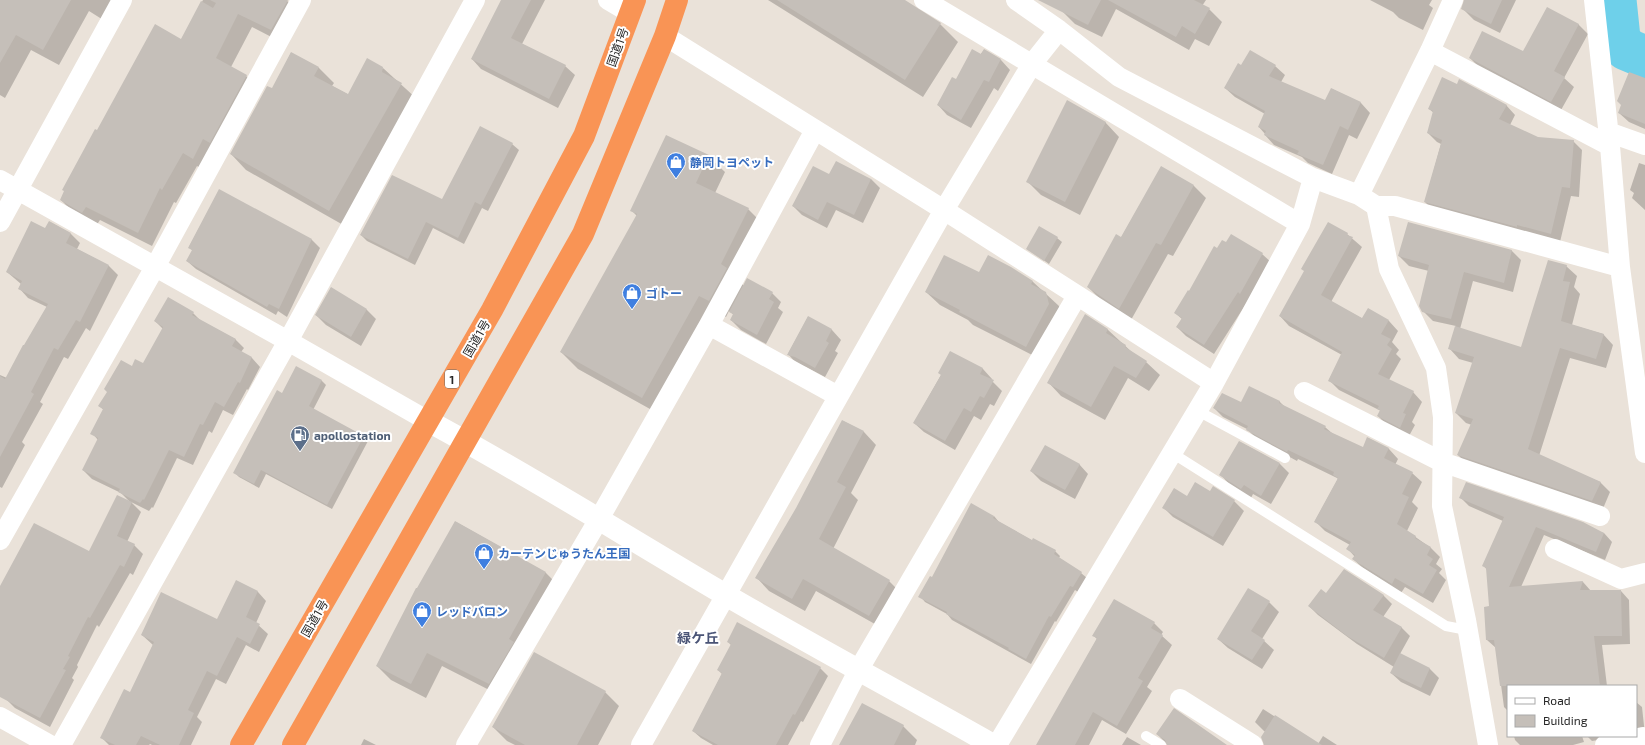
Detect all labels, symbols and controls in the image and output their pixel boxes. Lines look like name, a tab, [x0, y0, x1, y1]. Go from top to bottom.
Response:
street label: 国道1号	[603, 25, 631, 69]
shop icon: 静岡トヨペット	[665, 151, 687, 179]
place label: 静岡トヨペット	[690, 155, 774, 169]
shop icon: ゴトー	[621, 282, 643, 310]
place label: ゴトー	[646, 286, 682, 300]
street label: 国道1号	[460, 317, 492, 359]
road number: 1	[445, 370, 459, 388]
fuel station icon: apollostation	[289, 424, 311, 452]
place label: apollostation	[314, 428, 391, 442]
shop icon: カーテンじゅうたん王国	[473, 542, 495, 570]
place label: カーテンじゅうたん王国	[498, 546, 630, 560]
street label: 国道1号	[298, 597, 330, 639]
shop icon: レッドバロン	[411, 600, 433, 628]
place label: レッドバロン	[436, 604, 508, 618]
district label: 緑ケ丘	[677, 629, 719, 646]
legend	[1507, 685, 1637, 737]
text: Road	[1543, 693, 1571, 707]
text: Building	[1543, 713, 1588, 727]

